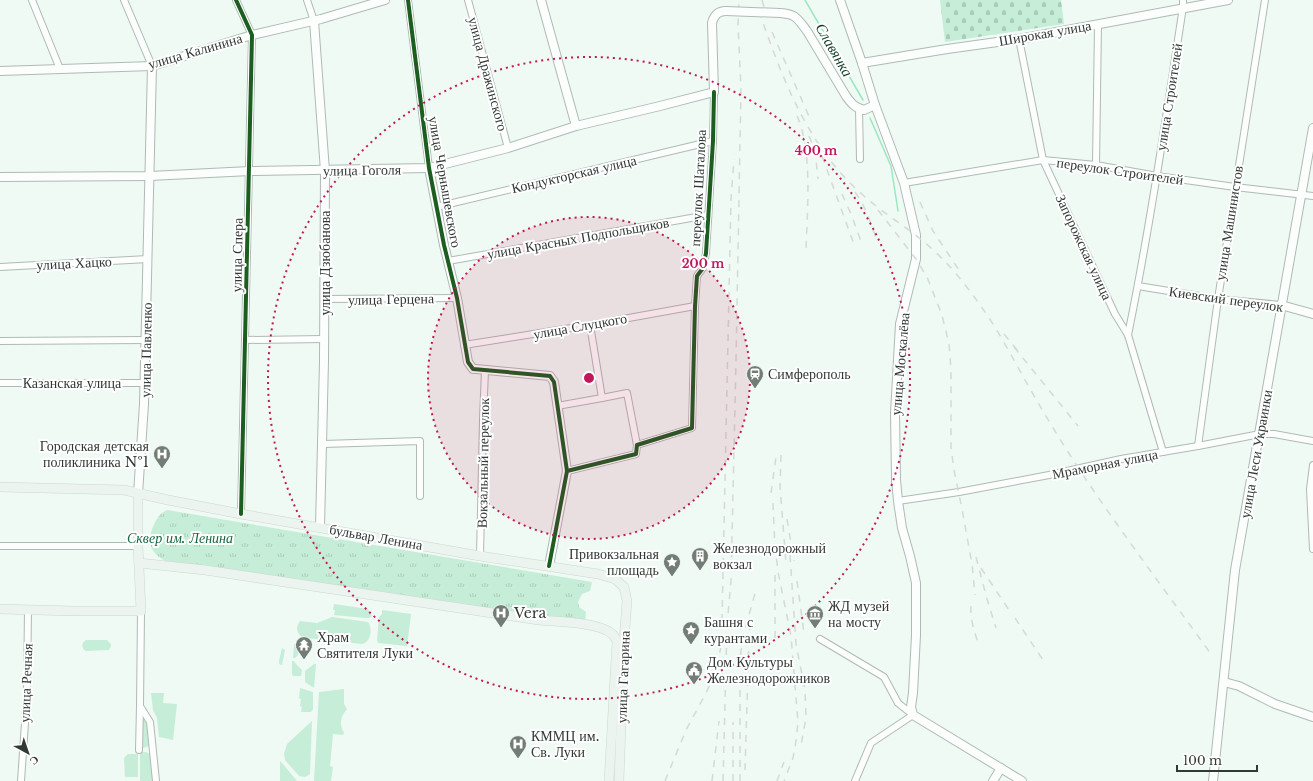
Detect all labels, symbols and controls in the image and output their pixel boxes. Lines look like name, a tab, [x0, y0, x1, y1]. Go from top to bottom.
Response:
street label: улица Дражинского	[464, 15, 512, 133]
street label: Широкая улица	[997, 16, 1093, 50]
water label: Славянка	[811, 19, 857, 80]
street label: улица Калинина	[146, 29, 245, 73]
street label: улица Строителей	[1152, 41, 1186, 152]
street label: улица Чернышевского	[425, 115, 465, 249]
street label: переулок Шаталова	[686, 128, 710, 247]
text: 400 m	[795, 143, 838, 158]
street label: Кондукторская улица	[510, 151, 639, 197]
street label: переулок Строителей	[1056, 153, 1185, 189]
street label: улица Гоголя	[323, 160, 402, 180]
street label: улица Машинистов	[1211, 164, 1247, 282]
street label: Запорожская улица	[1052, 191, 1117, 303]
street label: улица Дзюбанова	[316, 210, 334, 315]
street label: улица Красных Подпольщиков	[485, 213, 671, 263]
street label: улица Спера	[227, 217, 247, 293]
street label: улица Хацко	[36, 252, 112, 274]
text: 200 m	[682, 256, 725, 271]
street label: Киевский переулок	[1168, 282, 1285, 316]
street label: улица Герцена	[348, 289, 435, 309]
street label: улица Павленко	[136, 302, 156, 398]
street label: улица Слуцкого	[532, 309, 628, 343]
street label: улица Москалёва	[887, 311, 914, 416]
station icon: Симферополь	[745, 364, 765, 389]
place label: Симферополь	[768, 365, 851, 383]
centre of rings	[582, 371, 596, 385]
street label: Казанская улица	[23, 374, 122, 392]
street label: улица Леси Украинки	[1236, 388, 1276, 520]
street label: Вокзальный переулок	[473, 397, 493, 528]
place label: Городская детская поликлиника №1	[40, 437, 150, 471]
hospital icon: Городская детская поликлиника №1	[152, 444, 172, 469]
street label: Мраморная улица	[1051, 445, 1160, 483]
street label: бульвар Ленина	[328, 520, 425, 554]
park label: Сквер им. Ленина	[127, 529, 233, 547]
place label: Железнодорожный вокзал	[713, 539, 826, 573]
place label: Привокзальная площадь	[569, 545, 660, 579]
building icon: Железнодорожный вокзал	[690, 546, 710, 571]
place icon: Привокзальная площадь	[662, 552, 682, 577]
place label: ЖД музей на мосту	[828, 597, 890, 631]
hospital icon: Vera	[491, 603, 511, 628]
place label: Vera	[513, 604, 546, 622]
museum icon: ЖД музей на мосту	[805, 604, 825, 629]
place label: Башня с курантами	[704, 613, 768, 647]
place icon: Башня с курантами	[681, 620, 701, 645]
place label: Храм Святителя Луки	[317, 628, 414, 662]
street label: улица Гагарина	[612, 630, 634, 724]
temple icon: Храм Святителя Луки	[294, 635, 314, 660]
street label: улица Речная	[16, 643, 36, 723]
place label: Дом Культуры Железнодорожников	[707, 653, 831, 687]
public building icon: Дом Культуры Железнодорожников	[684, 660, 704, 685]
place label: КММЦ им. Св. Луки	[531, 727, 599, 761]
north arrow	[8, 733, 48, 773]
hospital icon: КММЦ им. Св. Луки	[508, 734, 528, 759]
scale bar	[1177, 747, 1257, 773]
text: С	[27, 753, 42, 769]
text: 100 m	[1183, 753, 1222, 768]

